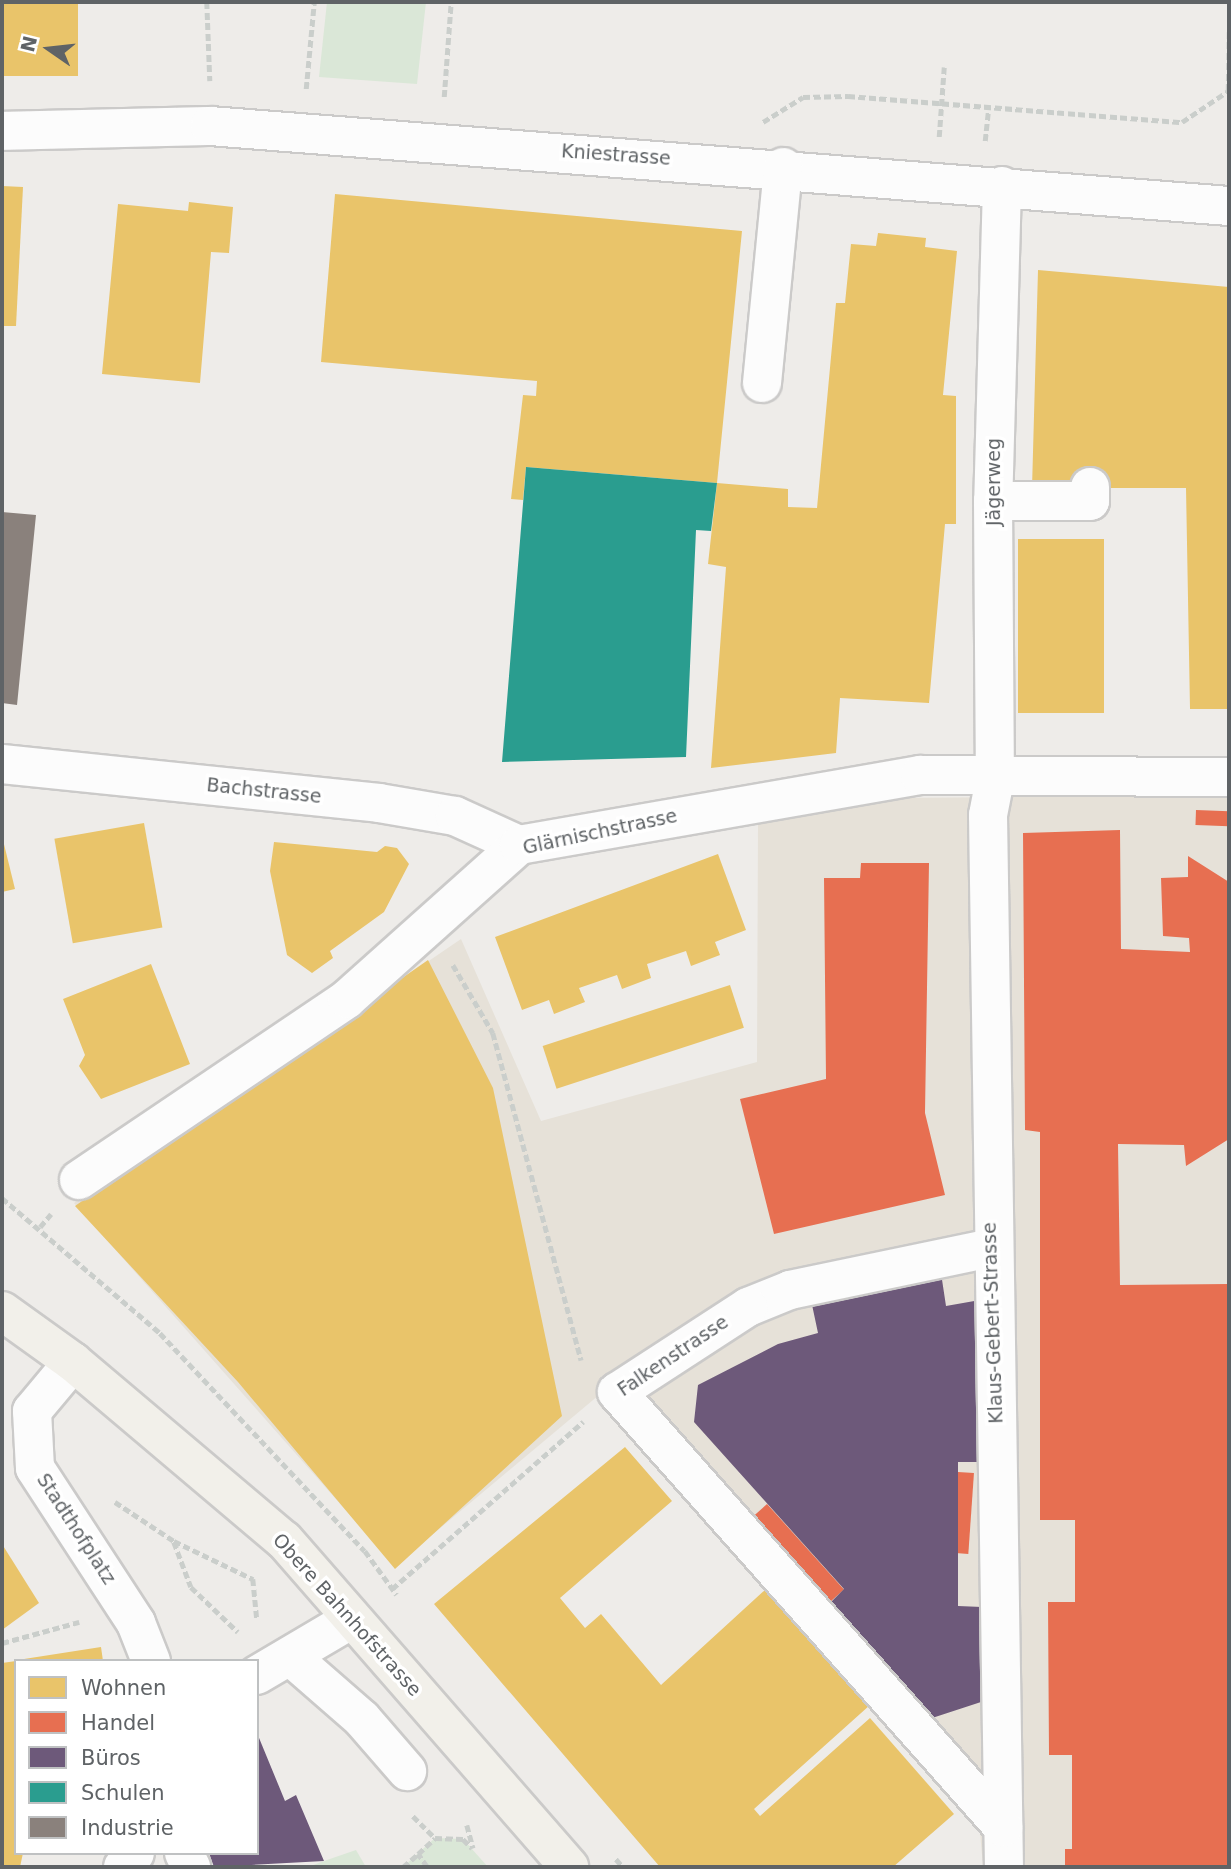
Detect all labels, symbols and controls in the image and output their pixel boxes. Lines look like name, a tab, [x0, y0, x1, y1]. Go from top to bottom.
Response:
north arrow	[14, 14, 84, 84]
text: N	[16, 34, 41, 54]
street label: Kniestrasse	[560, 140, 672, 170]
street label: Jägerweg	[983, 438, 1005, 526]
street label: Bachstrasse	[205, 774, 323, 808]
street label: Glärnischstrasse	[521, 805, 679, 859]
street label: Klaus-Gebert-Strasse	[978, 1222, 1008, 1424]
street label: Falkenstrasse	[613, 1311, 733, 1401]
street label: Stadthofplatz	[32, 1469, 120, 1589]
street label: Obere Bahnhofstrasse	[268, 1529, 426, 1701]
legend	[14, 1659, 259, 1855]
text: Wohnen	[81, 1676, 166, 1700]
text: Handel	[81, 1711, 155, 1735]
text: Büros	[81, 1746, 141, 1770]
text: Schulen	[81, 1781, 165, 1805]
text: Industrie	[81, 1816, 174, 1840]

